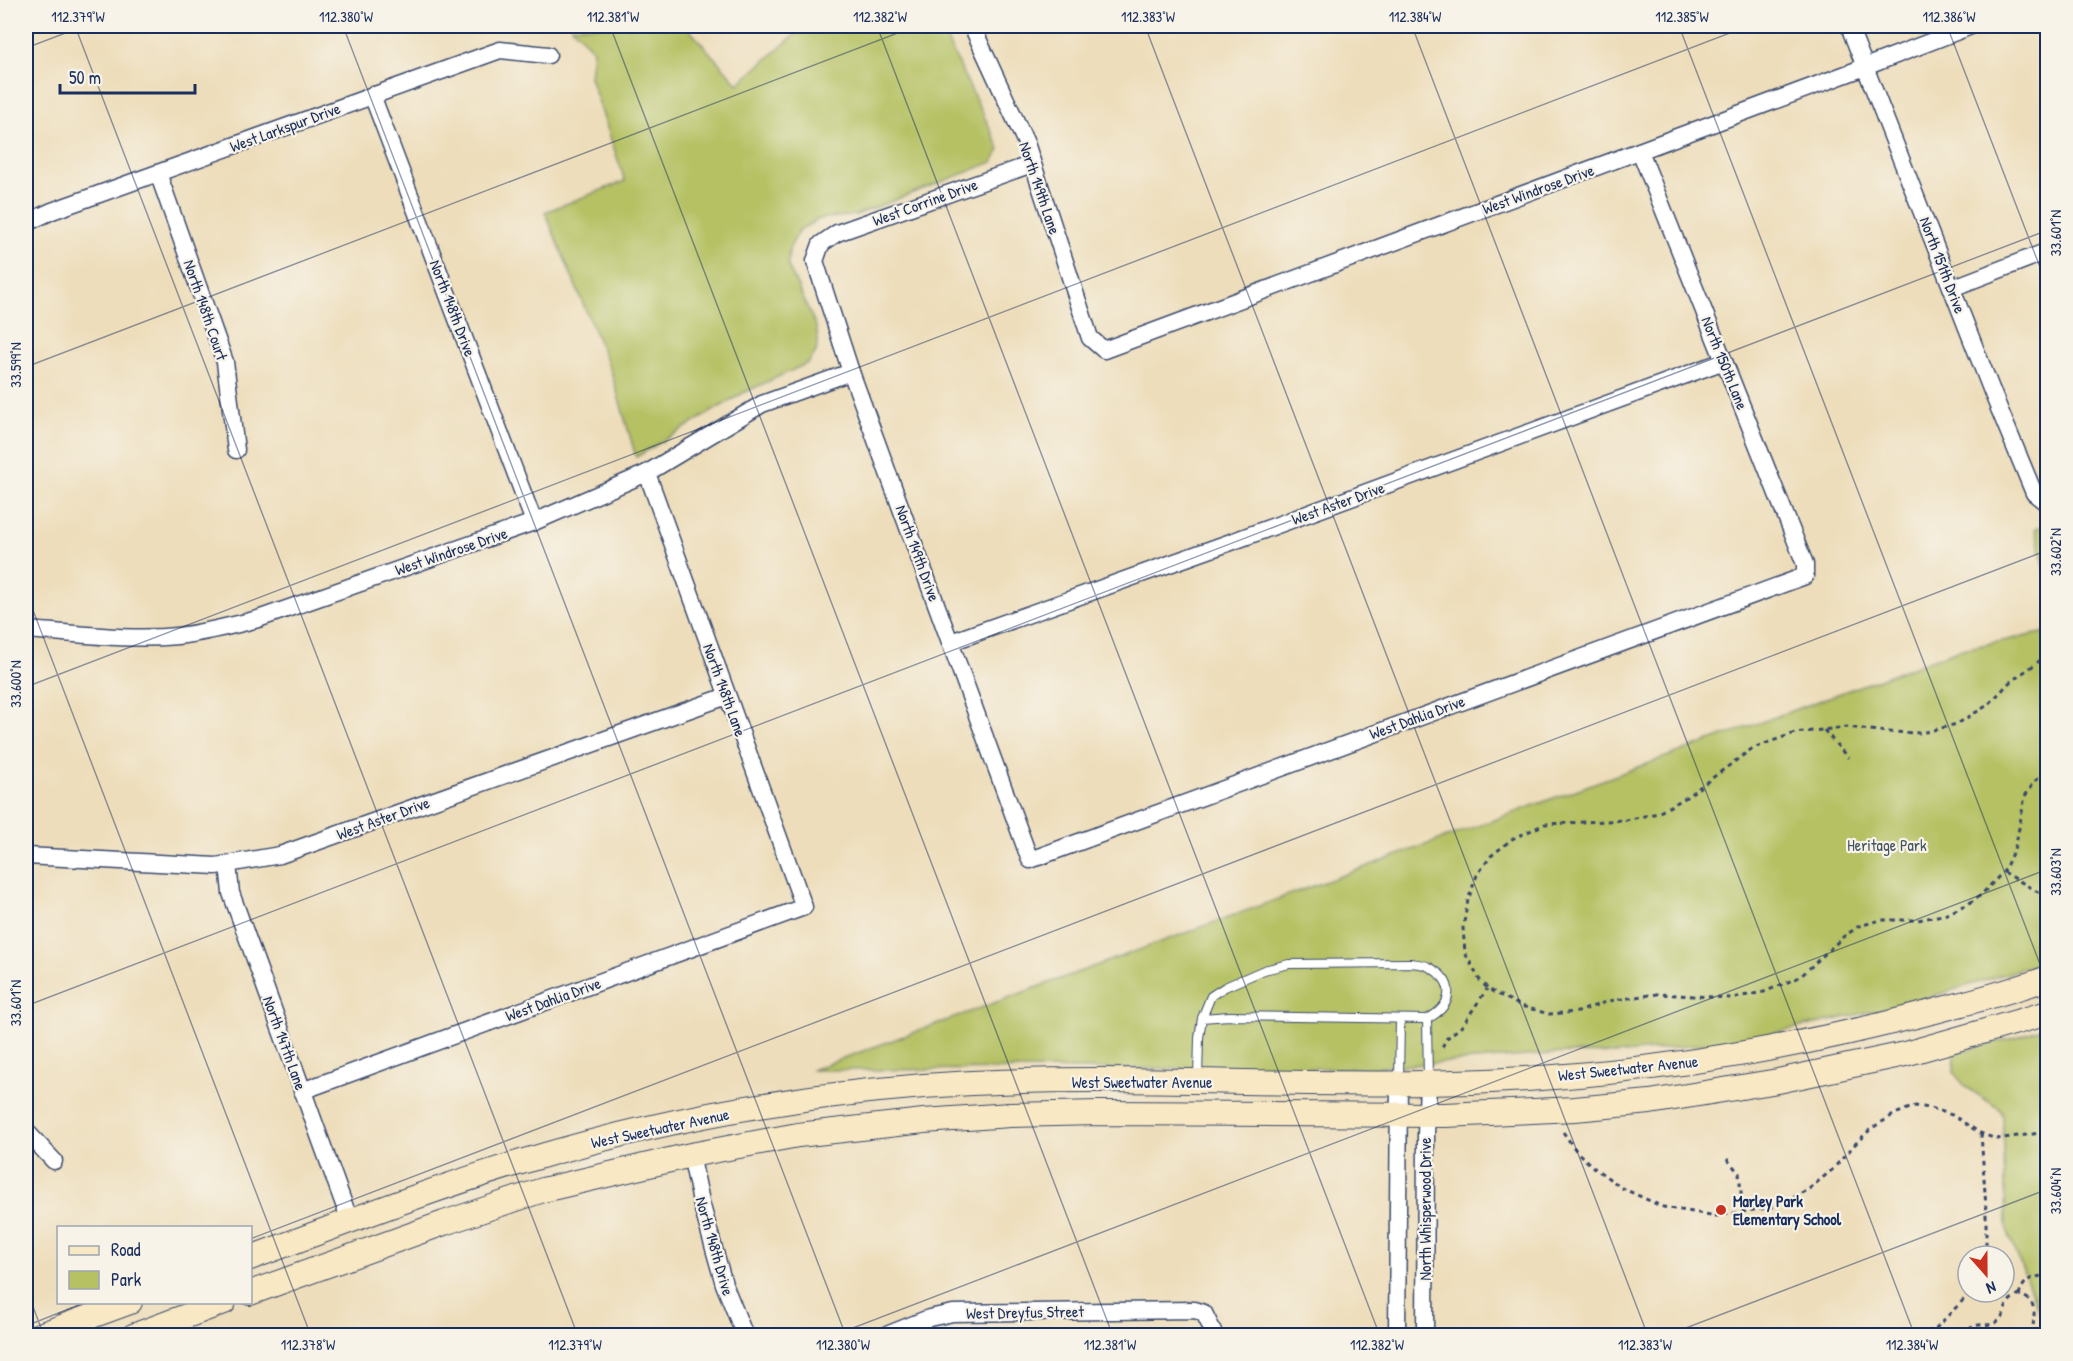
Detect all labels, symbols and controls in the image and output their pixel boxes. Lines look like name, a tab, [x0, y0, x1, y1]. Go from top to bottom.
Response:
text: 112.379°W	[51, 6, 106, 27]
text: 112.380°W	[319, 6, 374, 27]
text: 112.381°W	[587, 6, 640, 27]
text: 112.382°W	[853, 6, 908, 27]
text: 112.383°W	[1121, 6, 1176, 27]
text: 112.384°W	[1389, 6, 1442, 27]
text: 112.385°W	[1655, 6, 1709, 27]
text: 112.386°W	[1922, 6, 1976, 27]
scale bar	[60, 57, 195, 95]
text: 50 m	[69, 65, 101, 90]
street label: West Larkspur Drive	[227, 97, 344, 157]
street label: North 149th Lane	[1014, 139, 1066, 238]
street label: West Windrose Drive	[1479, 158, 1598, 219]
street label: West Corrine Drive	[870, 173, 981, 231]
text: 33.601°N	[2045, 210, 2066, 256]
street label: North 151th Drive	[1915, 214, 1972, 317]
street label: North 148th Court	[179, 257, 234, 364]
street label: North 148th Drive	[424, 257, 482, 360]
street label: North 150th Lane	[1696, 313, 1754, 413]
text: 33.599°N	[5, 342, 26, 388]
street label: West Aster Drive	[1288, 476, 1388, 530]
street label: North 149th Drive	[890, 502, 946, 605]
street label: West Windrose Drive	[392, 521, 511, 581]
text: 33.602°N	[2045, 528, 2066, 576]
street label: North 148th Lane	[698, 640, 752, 740]
text: 33.600°N	[5, 660, 26, 708]
street label: West Dahlia Drive	[1366, 689, 1468, 744]
street label: West Aster Drive	[333, 791, 433, 845]
park label: Heritage Park	[1847, 834, 1927, 856]
text: 33.603°N	[2045, 848, 2066, 896]
street label: West Dahlia Drive	[502, 971, 604, 1026]
text: 33.601°N	[5, 980, 26, 1026]
street label: North 147th Lane	[258, 993, 312, 1094]
street label: West Sweetwater Avenue	[1557, 1050, 1700, 1086]
street label: West Sweetwater Avenue	[1072, 1071, 1213, 1093]
street label: West Sweetwater Avenue	[589, 1103, 732, 1153]
street label: North Whisperwood Drive	[1414, 1137, 1436, 1281]
text: 33.604°N	[2045, 1168, 2066, 1214]
place label: Marley Park Elementary School	[1733, 1190, 1842, 1231]
street label: North 148th Drive	[690, 1194, 740, 1299]
marker: Marley Park Elementary School	[1714, 1203, 1728, 1217]
legend	[57, 1226, 252, 1304]
text: Road	[111, 1237, 141, 1262]
north arrow	[1956, 1244, 2016, 1304]
text: Park	[111, 1267, 142, 1292]
text: N	[1983, 1276, 1999, 1300]
street label: West Dreyfus Street	[966, 1300, 1085, 1324]
text: 112.378°W	[281, 1334, 336, 1355]
text: 112.379°W	[548, 1334, 603, 1355]
text: 112.380°W	[816, 1334, 871, 1355]
text: 112.381°W	[1084, 1334, 1137, 1355]
text: 112.382°W	[1350, 1334, 1405, 1355]
text: 112.383°W	[1618, 1334, 1673, 1355]
text: 112.384°W	[1886, 1334, 1939, 1355]

